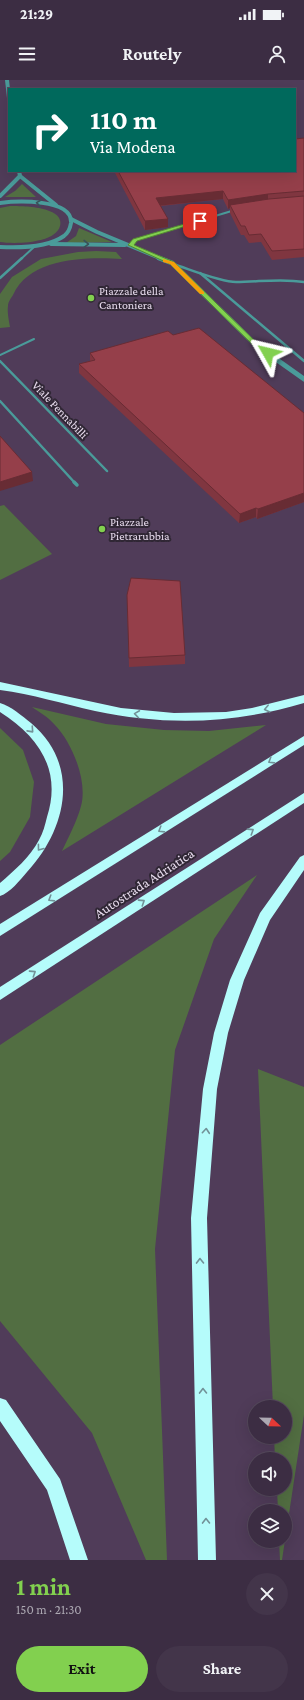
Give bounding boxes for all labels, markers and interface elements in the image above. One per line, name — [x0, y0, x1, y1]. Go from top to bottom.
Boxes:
text: 21:29 — [20, 6, 53, 22]
icon: menu — [16, 43, 38, 65]
icon: person — [266, 43, 288, 65]
text: Routely — [123, 44, 181, 64]
icon: right — [24, 104, 76, 156]
text: 110 m — [90, 104, 157, 135]
text: Via Modena — [90, 137, 176, 157]
one-way arrow — [35, 199, 42, 208]
pin — [183, 204, 217, 238]
icon: arrive — [189, 210, 211, 232]
one-way arrow — [83, 240, 89, 248]
place label: Piazzale della Cantoniera — [99, 284, 164, 312]
marker: Piazzale della Cantoniera — [86, 293, 96, 303]
position arrow — [247, 332, 289, 374]
street label: Viale Pennabilli — [29, 378, 91, 442]
place label: Piazzale Pietrarubbia — [110, 515, 170, 543]
marker: Piazzale Pietrarubbia — [97, 524, 107, 534]
one-way arrow — [263, 705, 270, 713]
one-way arrow — [134, 710, 141, 719]
one-way arrow — [26, 725, 34, 733]
one-way arrow — [268, 756, 275, 764]
one-way arrow — [158, 825, 165, 833]
one-way arrow — [247, 829, 254, 836]
one-way arrow — [37, 843, 44, 850]
street label: Autostrada Adriatica — [91, 845, 197, 921]
one-way arrow — [48, 894, 55, 901]
one-way arrow — [138, 899, 145, 907]
one-way arrow — [29, 970, 36, 978]
one-way arrow — [201, 1128, 210, 1134]
one-way arrow — [195, 1258, 204, 1264]
one-way arrow — [199, 1388, 207, 1394]
north arrow — [248, 1400, 292, 1444]
map controls — [248, 1400, 292, 1548]
button: sound — [248, 1452, 292, 1496]
button: layers — [248, 1504, 292, 1548]
one-way arrow — [202, 1518, 210, 1524]
text: 1 min — [16, 1573, 71, 1600]
button: close — [246, 1573, 288, 1615]
text: 150 m · 21:30 — [16, 1602, 82, 1617]
button: Exit — [16, 1646, 148, 1692]
button: Share — [156, 1646, 288, 1692]

